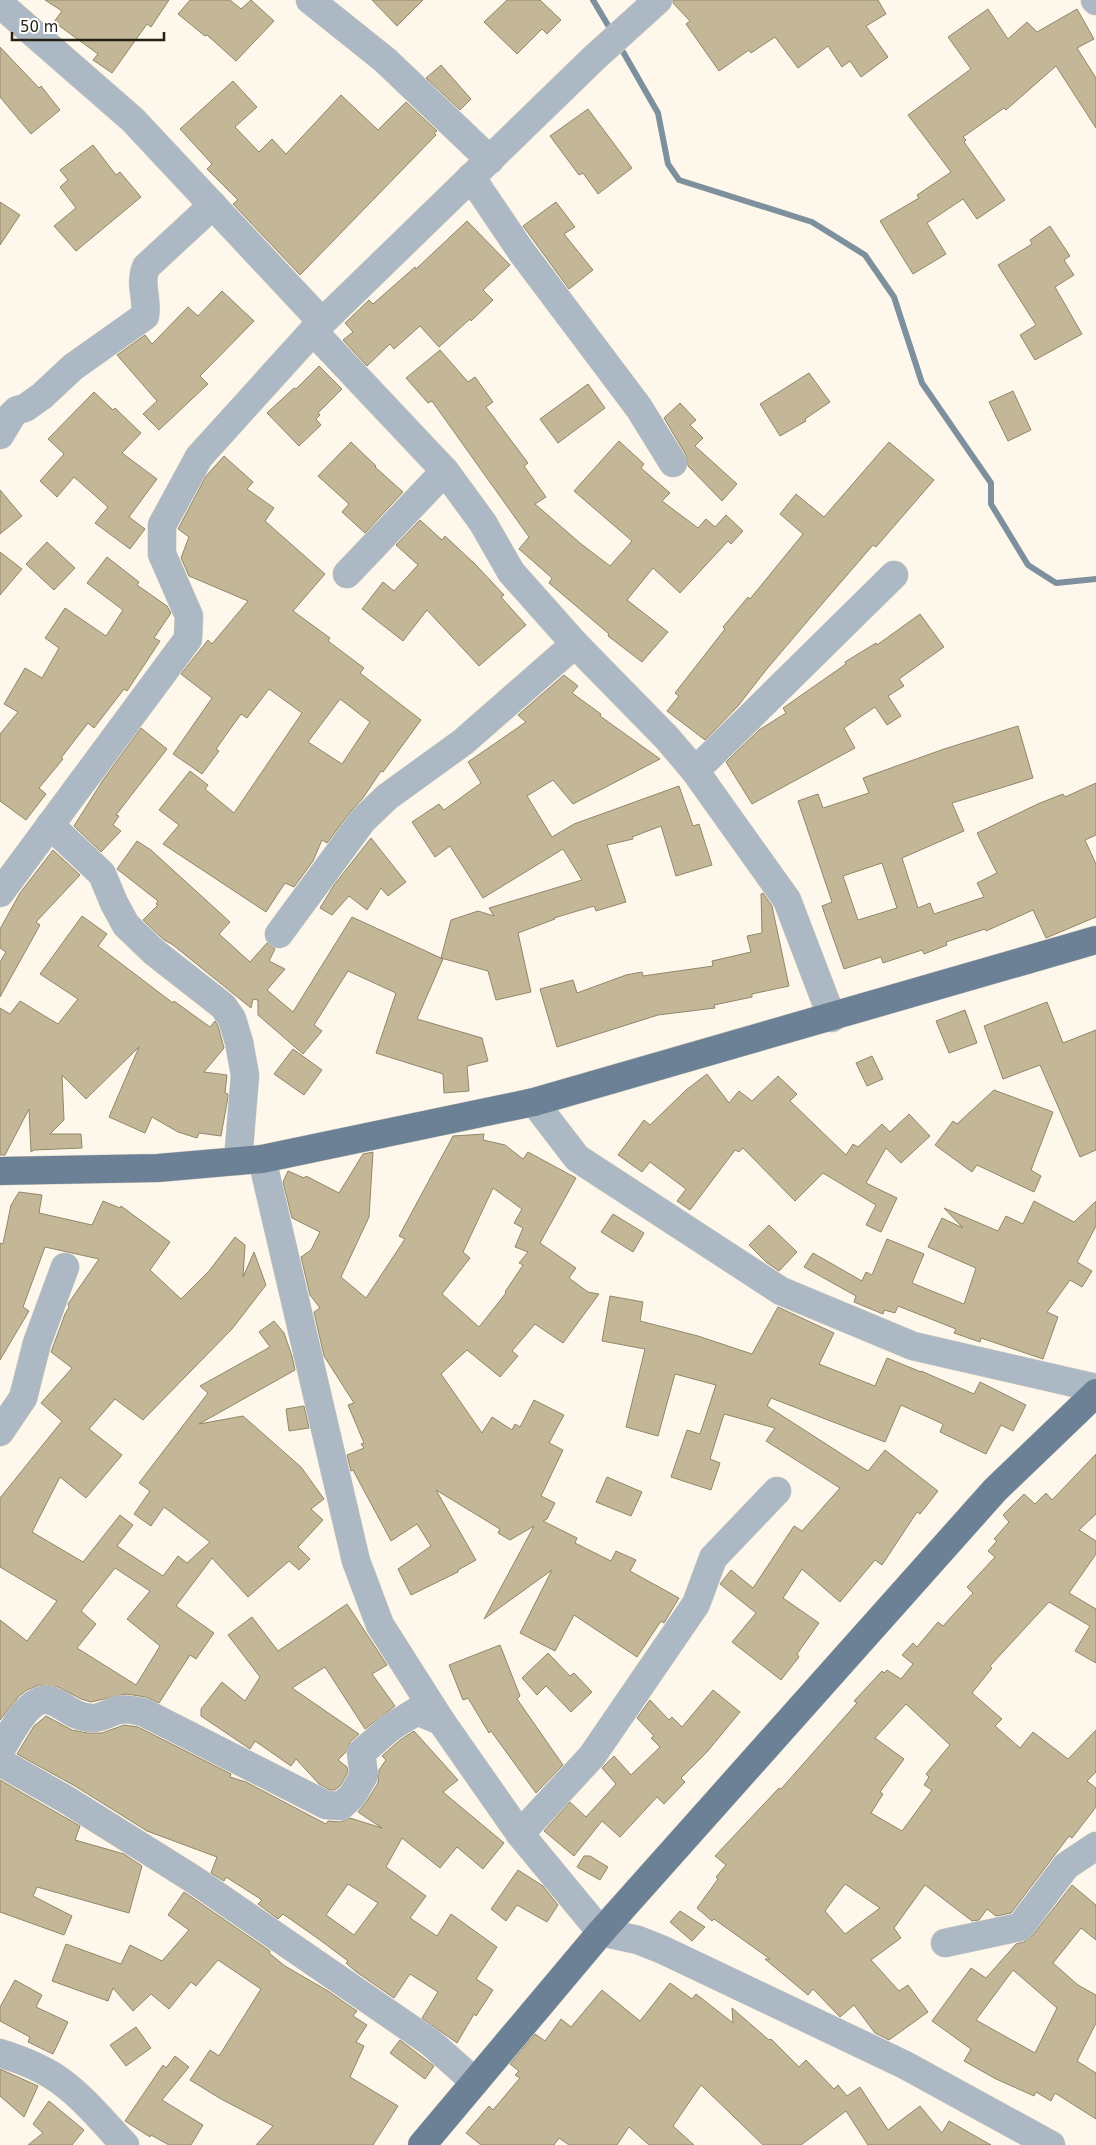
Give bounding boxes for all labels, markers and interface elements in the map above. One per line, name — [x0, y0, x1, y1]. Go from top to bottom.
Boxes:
scale bar — [12, 10, 165, 42]
text: 50 m — [20, 18, 58, 36]

